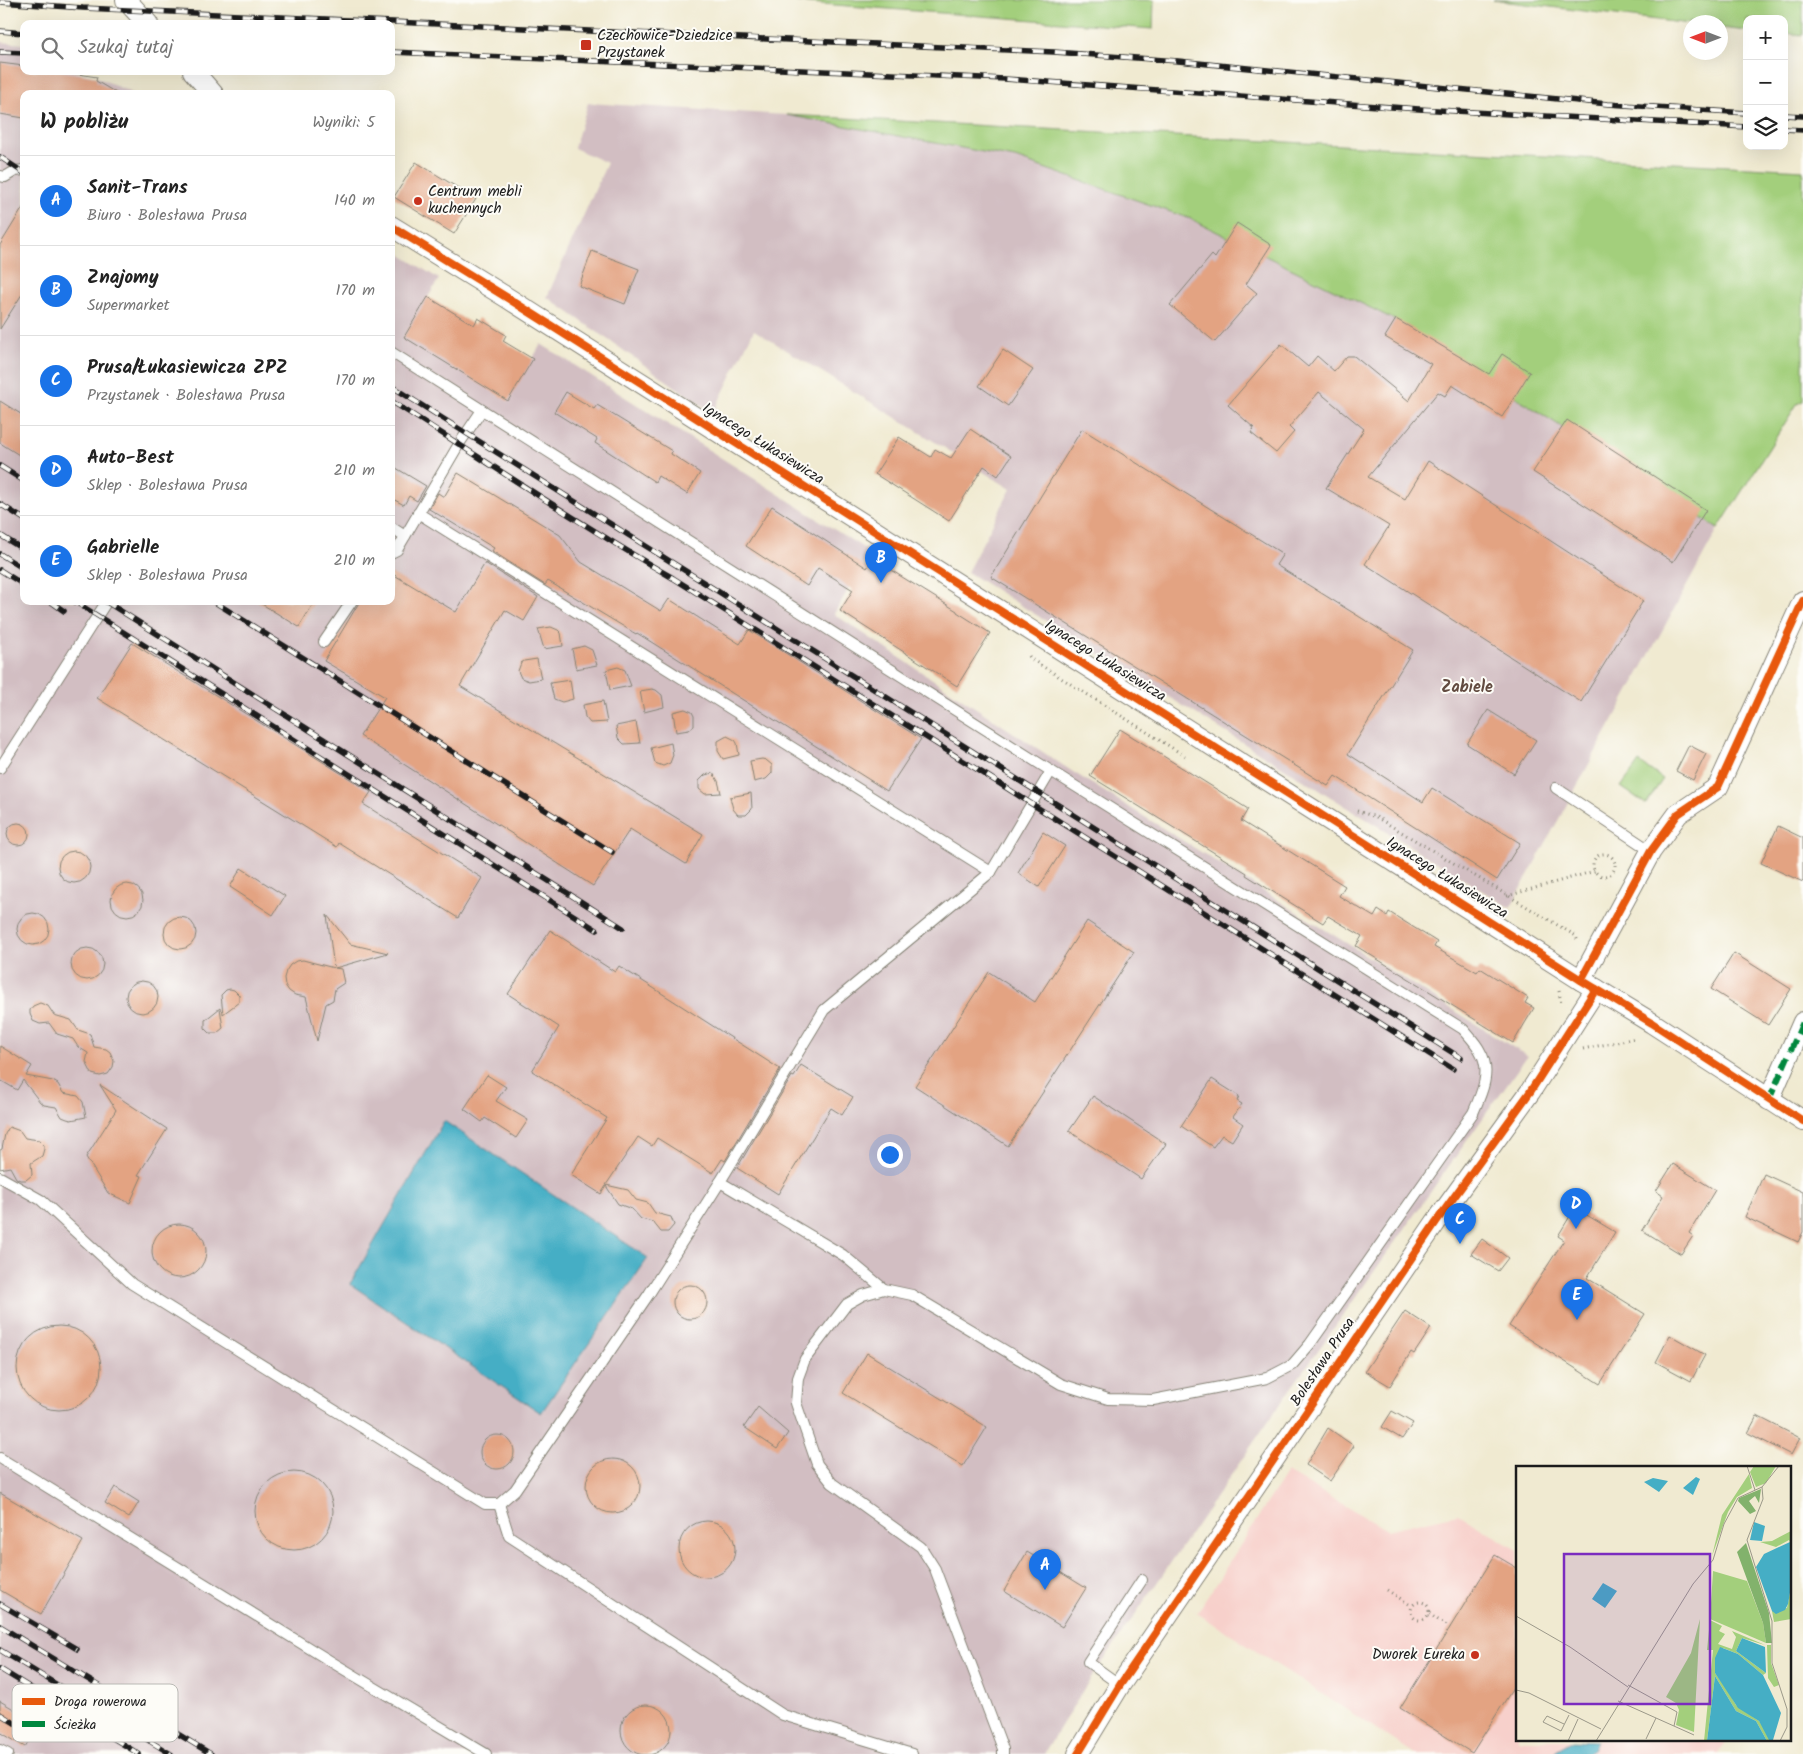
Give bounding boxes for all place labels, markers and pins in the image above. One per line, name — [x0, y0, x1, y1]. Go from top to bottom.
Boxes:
place label: Czechowice-Dziedzice Przystanek — [597, 24, 733, 65]
marker: Czechowice-Dziedzice Przystanek — [579, 38, 593, 52]
place label: Centrum mebli kuchennych — [428, 180, 523, 221]
marker: Centrum mebli kuchennych — [412, 195, 424, 207]
pin: B — [865, 542, 897, 583]
pin: D — [1560, 1188, 1592, 1229]
pin: C — [1444, 1203, 1476, 1244]
pin: E — [1561, 1279, 1593, 1320]
pin: A — [1029, 1549, 1061, 1590]
place label: Dworek Eureka — [1372, 1643, 1465, 1667]
marker: Dworek Eureka — [1469, 1649, 1481, 1661]

